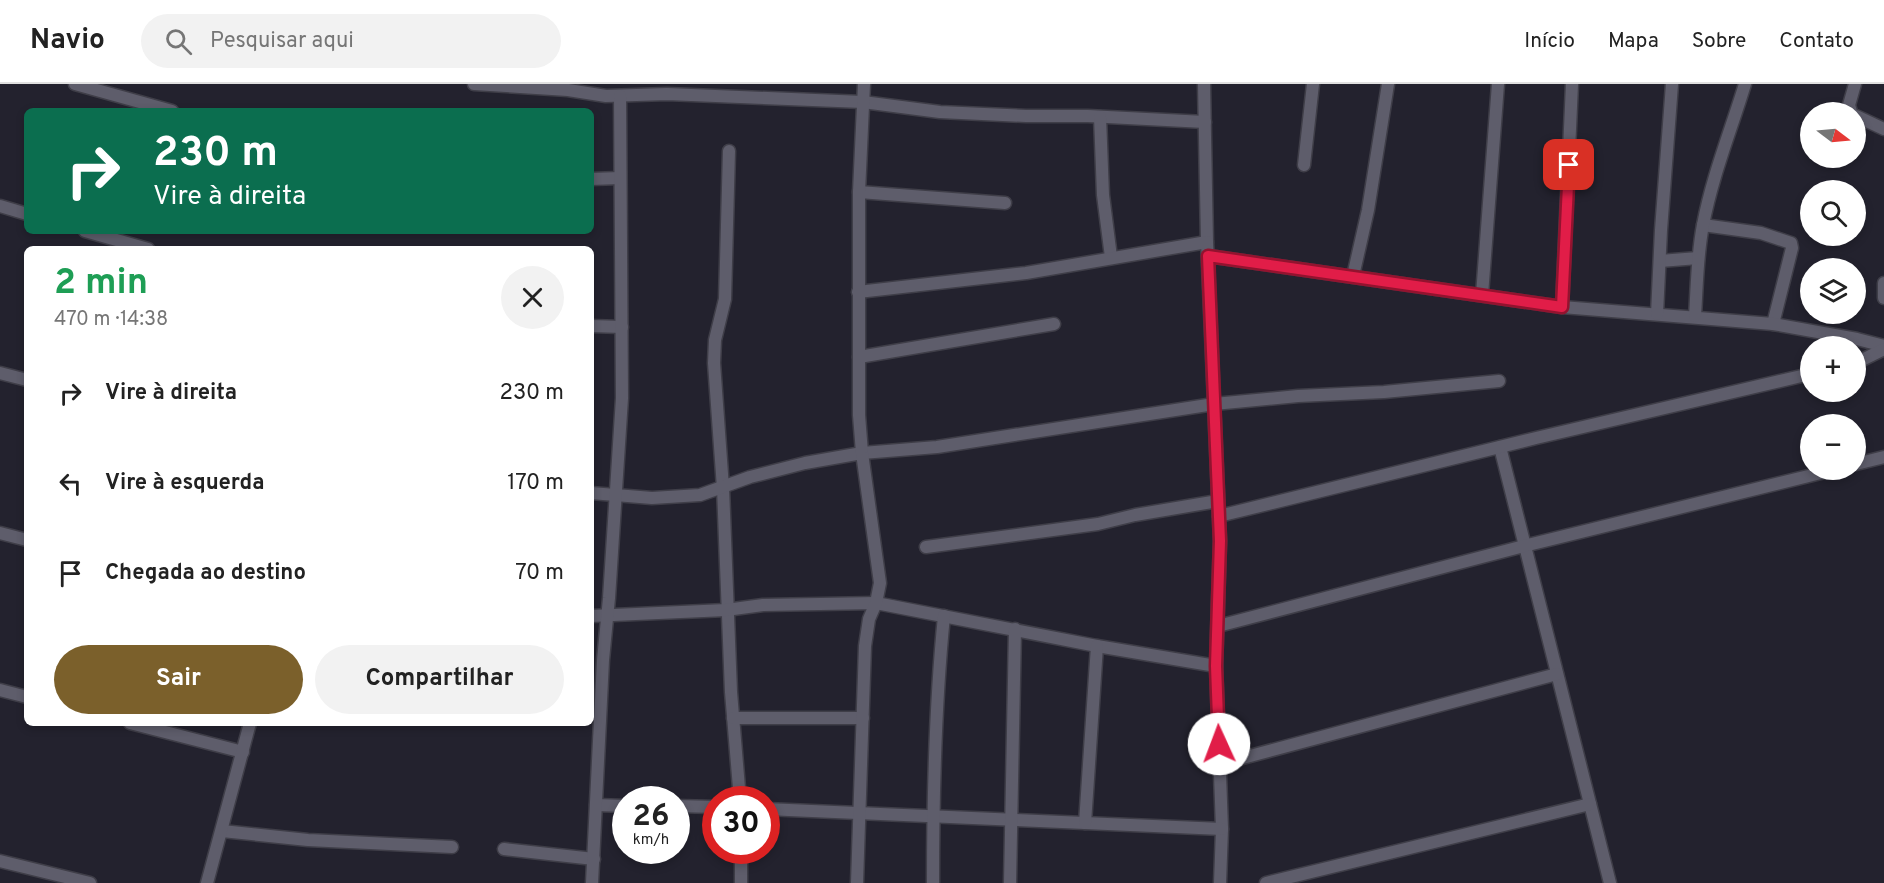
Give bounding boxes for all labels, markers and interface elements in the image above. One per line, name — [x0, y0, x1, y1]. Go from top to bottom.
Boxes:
search box — [141, 14, 561, 68]
text: Navio — [30, 23, 105, 59]
icon: search — [162, 25, 195, 58]
text: Pesquisar aqui — [210, 28, 354, 55]
text: Início — [1524, 28, 1575, 55]
text: Mapa — [1608, 28, 1659, 55]
text: Sobre — [1692, 28, 1746, 55]
text: Contato — [1779, 28, 1854, 55]
north arrow — [1800, 102, 1866, 168]
map controls — [1800, 102, 1866, 480]
text: 230 m — [153, 128, 278, 181]
icon: right — [54, 132, 132, 210]
pin — [1543, 139, 1594, 190]
icon: arrive — [1552, 148, 1585, 181]
text: Vire à direita — [153, 180, 306, 214]
button: search — [1800, 180, 1866, 246]
button: layers — [1800, 258, 1866, 324]
text: 2 min — [54, 261, 148, 307]
button: close — [501, 266, 564, 329]
text: 470 m · 14:38 — [54, 307, 168, 333]
button: + — [1800, 336, 1866, 402]
icon: right — [54, 377, 87, 410]
text: Vire à direita — [105, 380, 237, 407]
text: 230 m — [500, 380, 564, 407]
button: − — [1800, 414, 1866, 480]
icon: left — [54, 467, 87, 500]
text: Vire à esquerda — [105, 470, 264, 497]
text: 170 m — [507, 470, 564, 497]
icon: arrive — [54, 557, 87, 590]
text: Chegada ao destino — [105, 560, 306, 587]
text: 70 m — [515, 560, 564, 587]
button: Sair — [54, 645, 303, 714]
button: Compartilhar — [315, 645, 564, 714]
position arrow — [1187, 712, 1251, 776]
speed limit sign: 30 — [702, 786, 780, 864]
text: 26 — [633, 799, 669, 836]
text: km/h — [633, 831, 669, 850]

